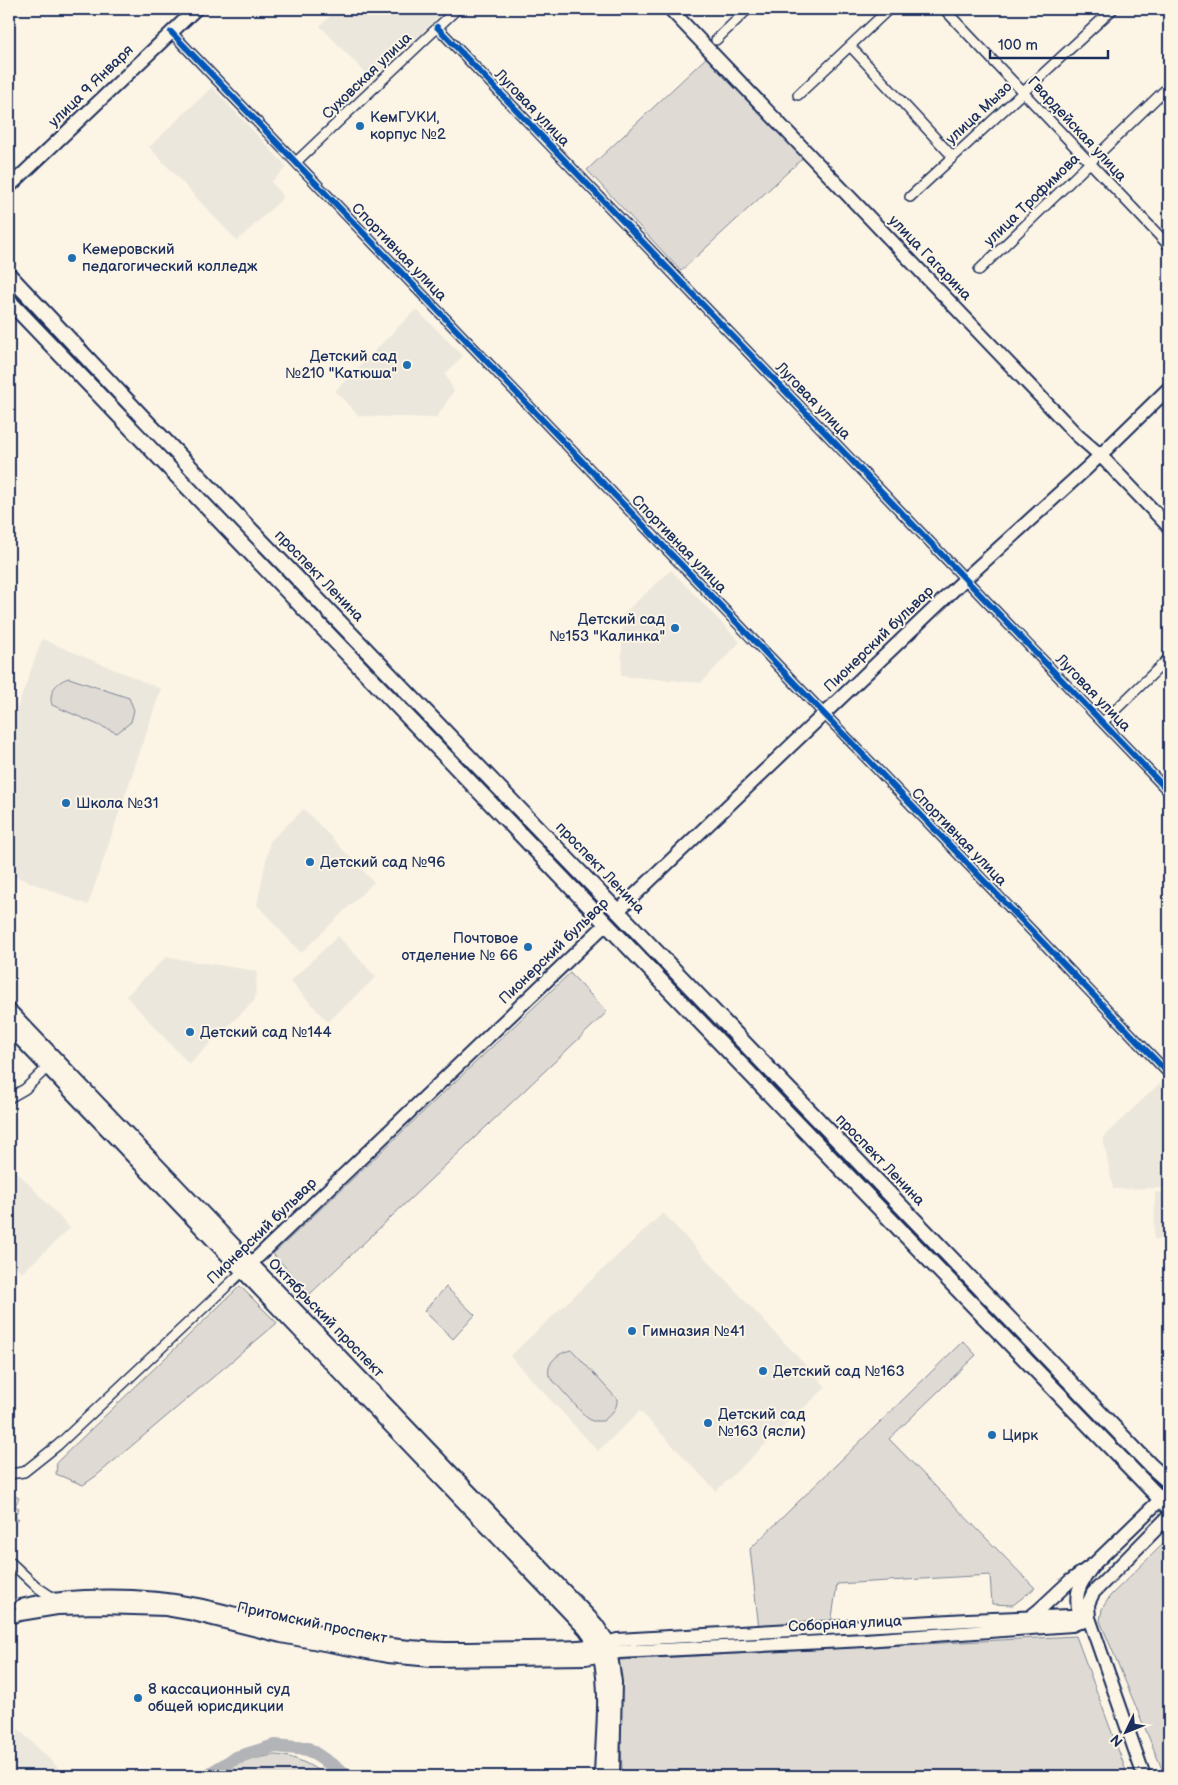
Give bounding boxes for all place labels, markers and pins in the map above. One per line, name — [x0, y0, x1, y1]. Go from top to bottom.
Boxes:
place label: КемГУКИ, корпус №2 — [370, 108, 446, 144]
marker: КемГУКИ, корпус №2 — [354, 120, 366, 132]
place label: Кемеровский педагогический колледж — [82, 240, 258, 276]
marker: Кемеровский педагогический колледж — [66, 252, 78, 264]
place label: Детский сад №210 "Катюша" — [285, 347, 397, 383]
marker: Детский сад №210 "Катюша" — [401, 359, 413, 371]
place label: Детский сад №153 "Калинка" — [550, 610, 665, 646]
marker: Детский сад №153 "Калинка" — [669, 622, 681, 634]
place label: Школа №31 — [76, 794, 158, 813]
marker: Школа №31 — [60, 797, 72, 809]
place label: Детский сад №96 — [320, 853, 445, 872]
marker: Детский сад №96 — [304, 856, 316, 868]
place label: Почтовое отделение № 66 — [401, 929, 518, 965]
marker: Почтовое отделение № 66 — [522, 941, 534, 953]
place label: Детский сад №144 — [200, 1023, 332, 1042]
marker: Детский сад №144 — [184, 1026, 196, 1038]
place label: Гимназия №41 — [642, 1322, 745, 1341]
marker: Гимназия №41 — [626, 1325, 638, 1337]
place label: Детский сад №163 — [773, 1362, 905, 1381]
marker: Детский сад №163 — [757, 1365, 769, 1377]
place label: Детский сад №163 (ясли) — [718, 1405, 806, 1441]
marker: Детский сад №163 (ясли) — [702, 1417, 714, 1429]
place label: Цирк — [1002, 1426, 1038, 1445]
marker: Цирк — [986, 1429, 998, 1441]
place label: 8 кассационный суд общей юрисдикции — [148, 1680, 290, 1716]
marker: 8 кассационный суд общей юрисдикции — [132, 1692, 144, 1704]

